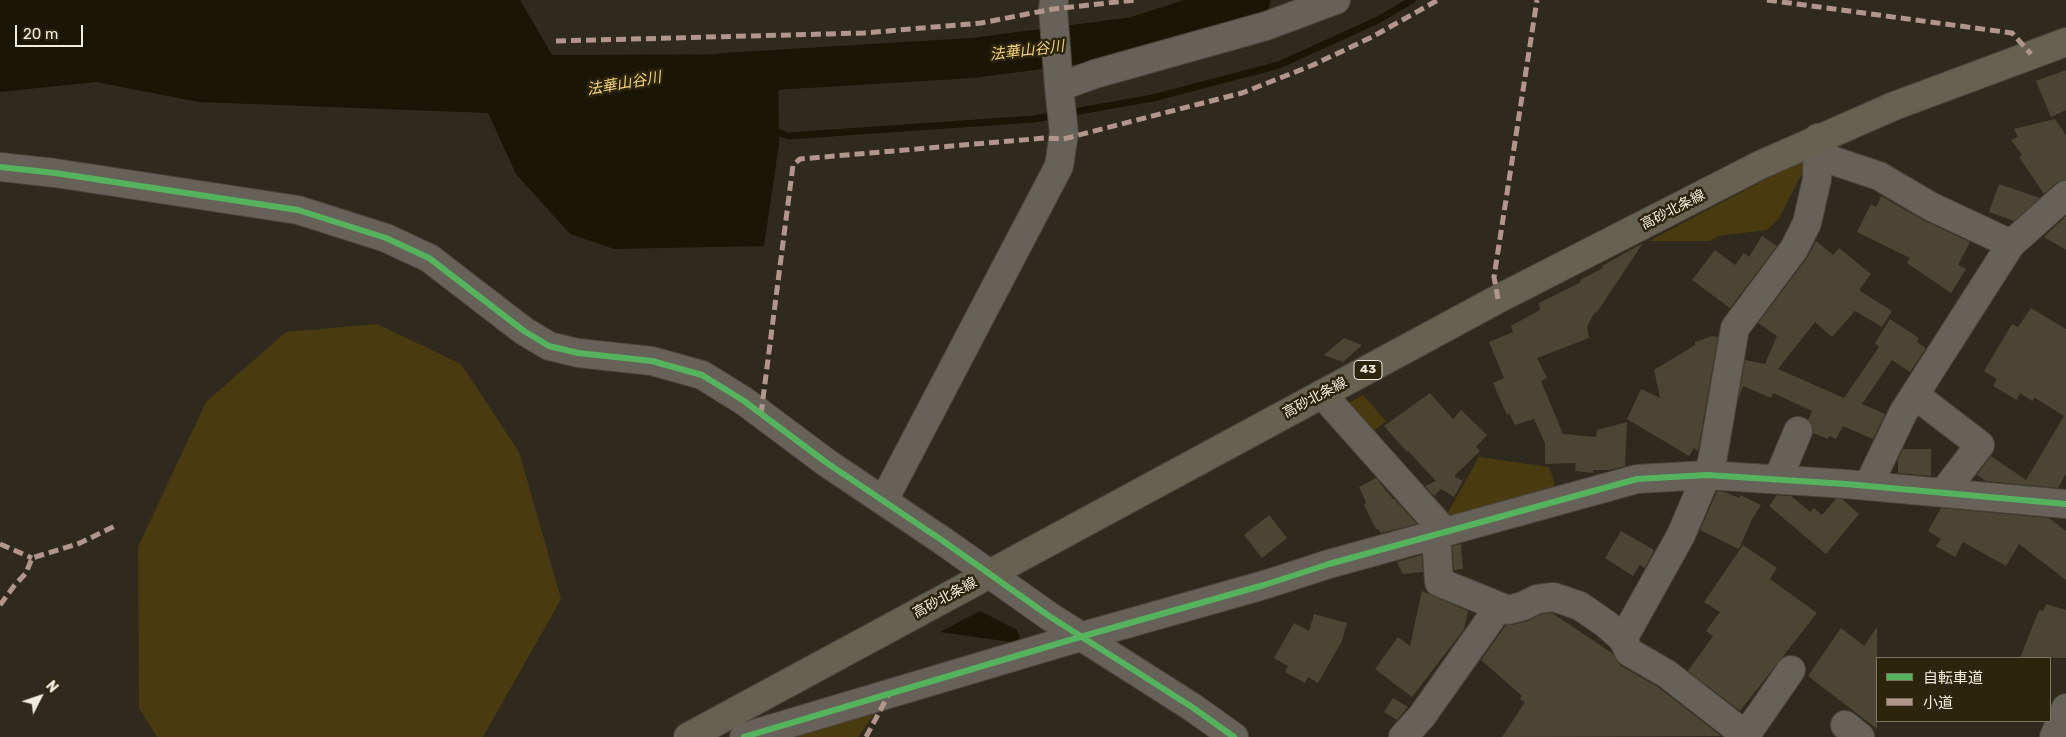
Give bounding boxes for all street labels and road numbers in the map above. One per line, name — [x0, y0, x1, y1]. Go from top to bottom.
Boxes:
street label: 高砂北条線 — [1638, 187, 1708, 233]
road number: 43 — [1354, 360, 1382, 380]
street label: 高砂北条線 — [1280, 374, 1350, 422]
street label: 高砂北条線 — [910, 574, 980, 622]

